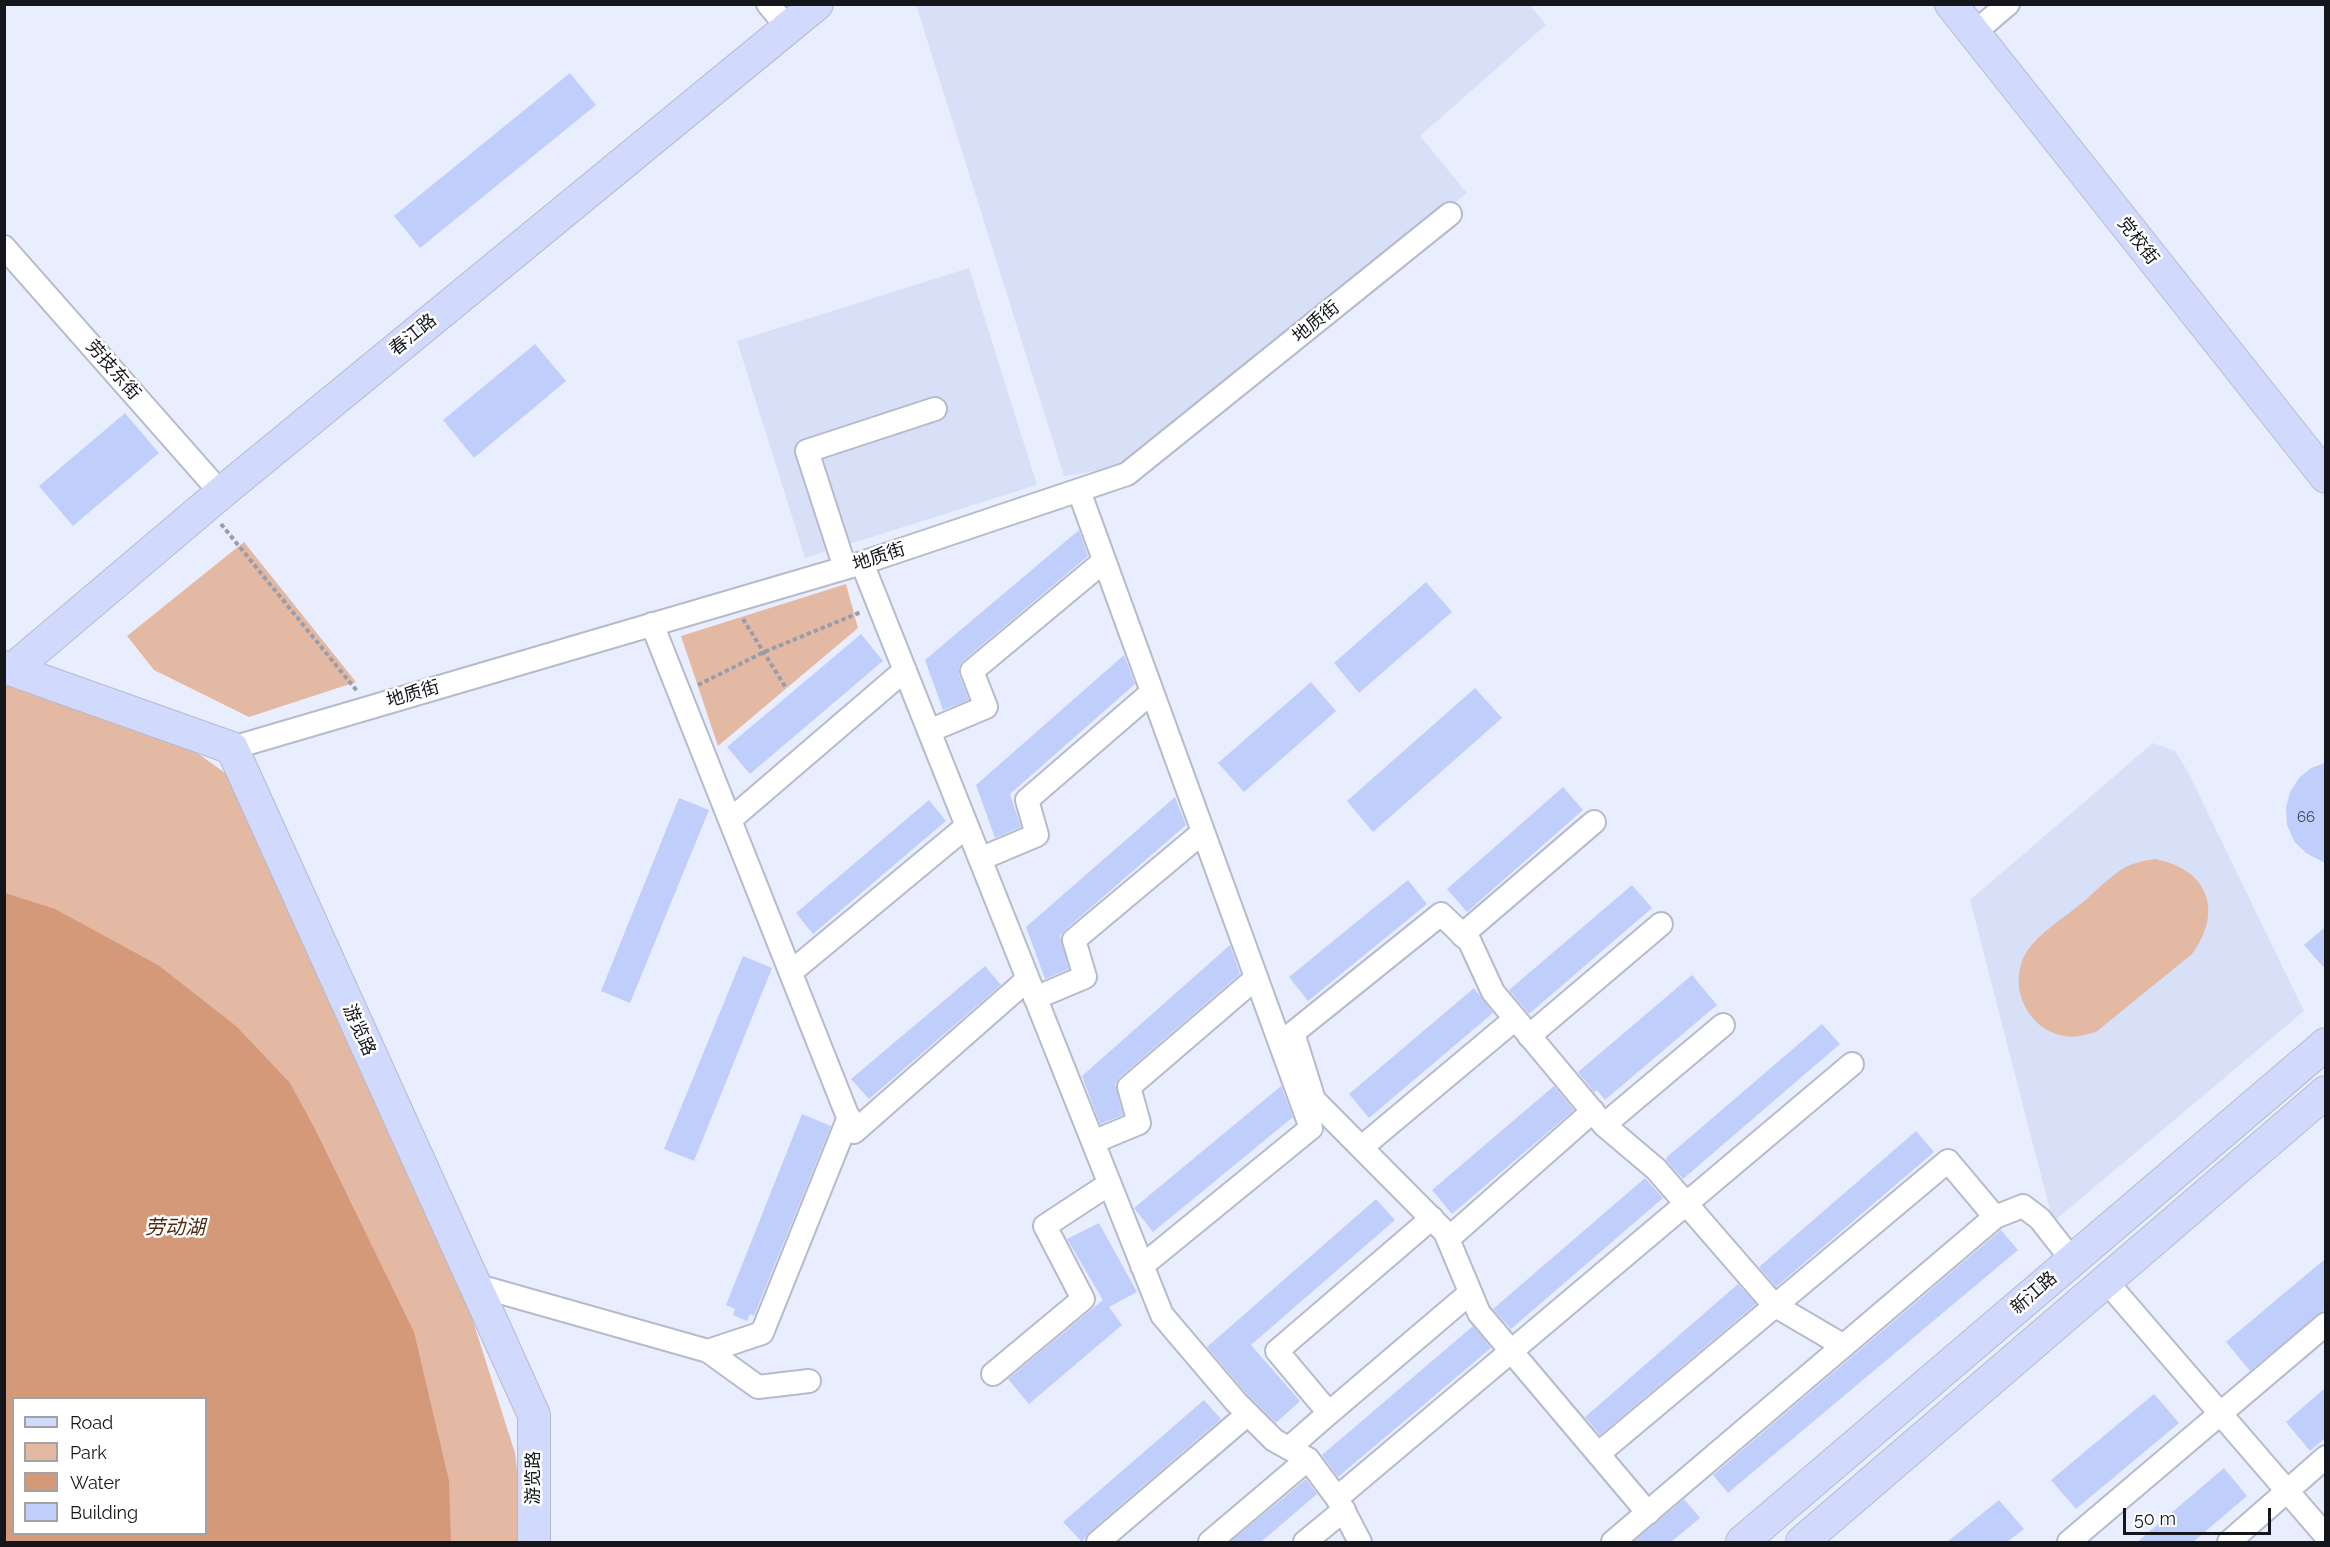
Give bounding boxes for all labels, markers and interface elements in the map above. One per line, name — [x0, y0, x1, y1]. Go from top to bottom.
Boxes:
street label: 党校街 — [2113, 213, 2163, 269]
street label: 地质街 — [1288, 297, 1344, 347]
street label: 春江路 — [385, 310, 441, 360]
street label: 劳技东街 — [81, 336, 145, 404]
street label: 地质街 — [850, 538, 908, 576]
street label: 地质街 — [384, 676, 442, 712]
house number: 66 — [2297, 808, 2315, 826]
street label: 游览路 — [338, 1001, 380, 1059]
water label: 劳动湖 — [145, 1216, 205, 1240]
street label: 新江路 — [2007, 1267, 2061, 1319]
legend — [12, 1397, 207, 1535]
text: Road — [70, 1412, 113, 1433]
text: Park — [70, 1442, 107, 1463]
street label: 游览路 — [523, 1451, 545, 1505]
text: Water — [70, 1472, 120, 1493]
scale bar — [2126, 1496, 2274, 1534]
text: Building — [70, 1502, 138, 1523]
text: 50 m — [2134, 1508, 2176, 1529]

